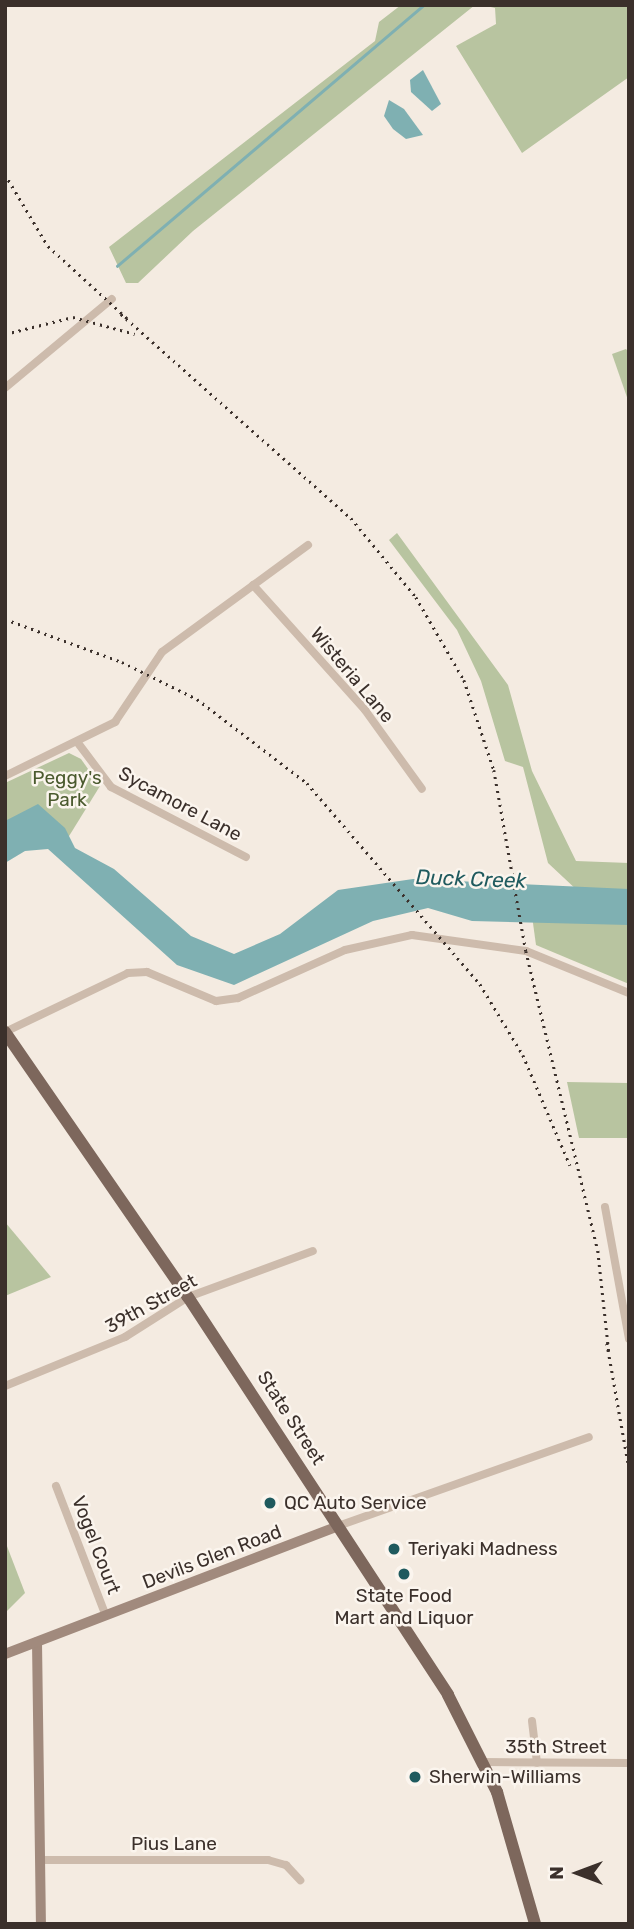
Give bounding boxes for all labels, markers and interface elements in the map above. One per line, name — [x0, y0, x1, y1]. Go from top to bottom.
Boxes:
street label: Wisteria Lane — [305, 623, 399, 727]
street label: Sycamore Lane — [114, 762, 246, 846]
park label: Peggy's Park — [32, 767, 102, 811]
water label: Duck Creek — [415, 864, 527, 894]
street label: 39th Street — [101, 1269, 201, 1339]
street label: State Street — [252, 1367, 330, 1469]
place label: QC Auto Service — [284, 1492, 427, 1514]
street label: Vogel Court — [67, 1493, 125, 1597]
marker: QC Auto Service — [262, 1495, 278, 1511]
street label: Devils Glen Road — [139, 1520, 285, 1594]
place label: Teriyaki Madness — [408, 1538, 558, 1560]
marker: Teriyaki Madness — [386, 1541, 402, 1557]
marker: State Food Mart and Liquor — [396, 1566, 412, 1582]
place label: State Food Mart and Liquor — [334, 1585, 474, 1629]
street label: 35th Street — [505, 1736, 607, 1758]
place label: Sherwin-Williams — [429, 1766, 581, 1788]
marker: Sherwin-Williams — [407, 1769, 423, 1785]
street label: Pius Lane — [131, 1833, 217, 1855]
north arrow — [543, 1838, 613, 1908]
text: N — [545, 1866, 568, 1880]

